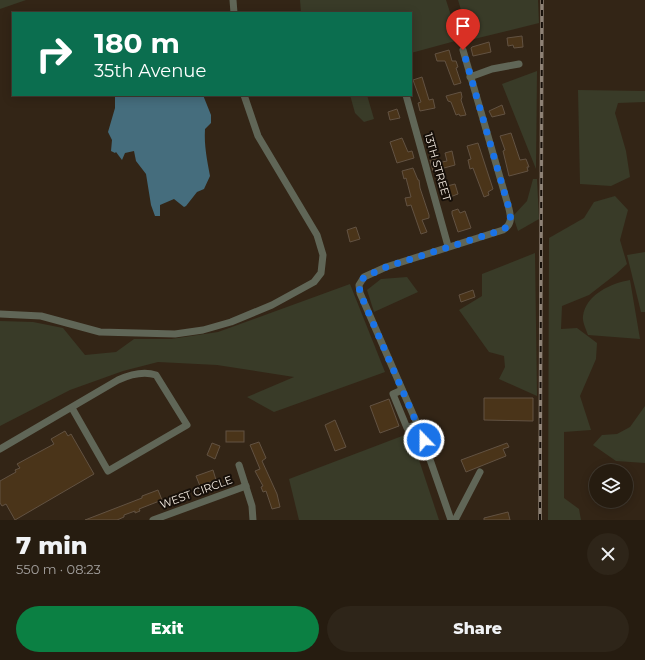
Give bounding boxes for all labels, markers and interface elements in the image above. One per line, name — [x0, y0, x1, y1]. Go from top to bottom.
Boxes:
pin — [446, 9, 480, 50]
icon: arrive — [452, 15, 474, 37]
text: 180 m — [94, 26, 180, 60]
icon: right — [28, 28, 80, 80]
text: 35th Avenue — [94, 60, 206, 82]
street label: 13TH STREET — [422, 131, 455, 203]
position arrow — [403, 419, 445, 461]
map controls — [589, 464, 633, 508]
button: layers — [589, 464, 633, 508]
street label: WEST CIRCLE — [158, 472, 234, 512]
text: 7 min — [16, 531, 87, 560]
button: close — [587, 533, 629, 575]
text: 550 m · 08:23 — [16, 561, 101, 577]
button: Exit — [16, 606, 319, 652]
button: Share — [327, 606, 629, 652]

